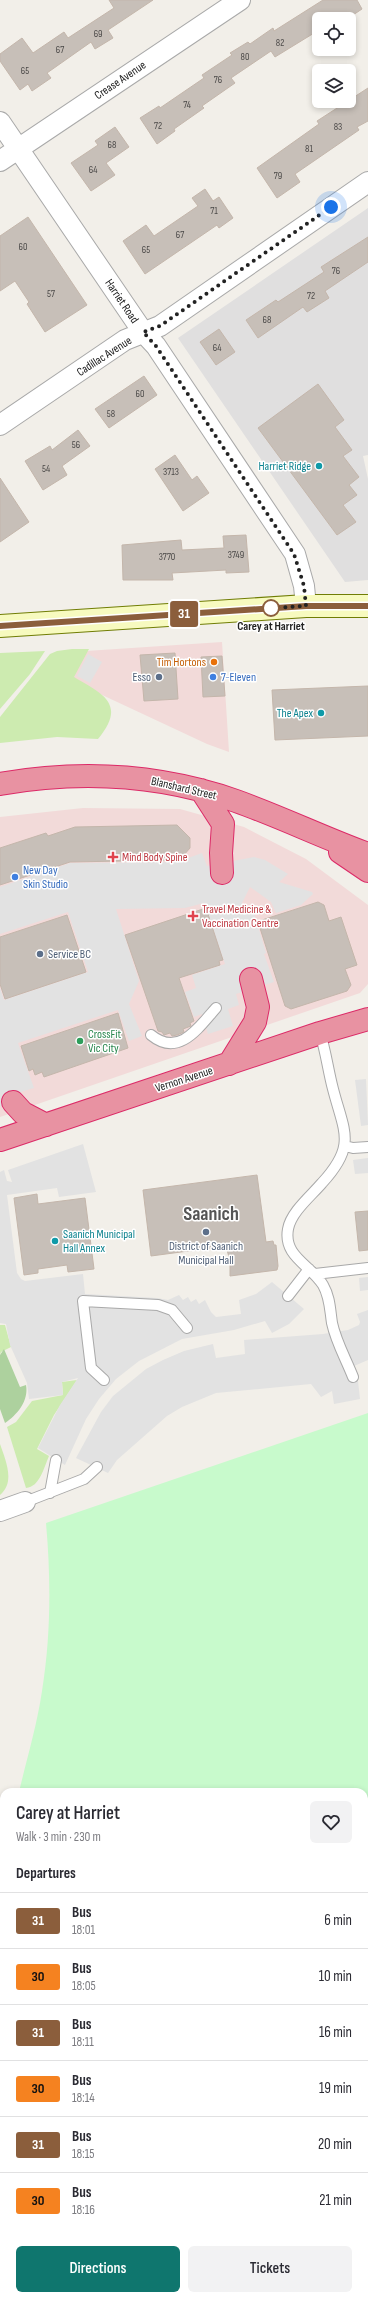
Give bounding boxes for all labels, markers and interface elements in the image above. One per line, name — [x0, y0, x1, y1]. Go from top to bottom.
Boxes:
map controls — [312, 12, 356, 108]
button: locate — [312, 12, 356, 56]
house number: 69 — [94, 28, 102, 40]
house number: 82 — [276, 37, 284, 49]
house number: 67 — [56, 44, 64, 56]
house number: 80 — [241, 51, 249, 63]
street label: Crease Avenue — [92, 58, 149, 103]
button: layers — [312, 64, 356, 108]
house number: 65 — [21, 65, 29, 77]
house number: 76 — [214, 74, 222, 86]
house number: 74 — [183, 99, 191, 111]
house number: 72 — [154, 120, 162, 132]
house number: 83 — [334, 121, 342, 133]
house number: 68 — [108, 139, 116, 151]
house number: 81 — [305, 143, 313, 155]
house number: 64 — [89, 164, 97, 176]
house number: 79 — [274, 170, 282, 182]
your location — [321, 197, 341, 217]
house number: 71 — [210, 205, 218, 217]
house number: 67 — [176, 229, 184, 241]
house number: 60 — [19, 241, 27, 253]
house number: 65 — [142, 244, 150, 256]
house number: 76 — [332, 265, 340, 277]
street label: Harriet Road — [101, 276, 142, 326]
house number: 57 — [47, 288, 55, 300]
house number: 72 — [307, 290, 315, 302]
house number: 68 — [263, 314, 271, 326]
street label: Cadillac Avenue — [74, 333, 135, 380]
house number: 64 — [213, 342, 221, 354]
house number: 60 — [136, 388, 144, 400]
house number: 58 — [107, 408, 115, 420]
house number: 56 — [72, 439, 80, 451]
place label: Harriet Ridge — [258, 459, 311, 474]
marker: Harriet Ridge — [314, 461, 324, 471]
house number: 54 — [42, 463, 50, 475]
house number: 3713 — [163, 466, 179, 478]
house number: 3749 — [228, 549, 244, 561]
house number: 3770 — [159, 551, 175, 563]
marker: Carey at Harriet — [262, 599, 280, 617]
line badge: 31 — [166, 601, 202, 627]
text: 31 — [178, 605, 190, 622]
place label: Carey at Harriet — [237, 619, 305, 634]
place label: Tim Hortons — [157, 655, 206, 670]
marker: Tim Hortons — [209, 657, 219, 667]
place label: Esso — [133, 670, 151, 685]
place label: 7-Eleven — [221, 670, 256, 685]
marker: Esso — [154, 672, 164, 682]
marker: 7-Eleven — [208, 672, 218, 682]
place label: The Apex — [277, 706, 313, 721]
marker: The Apex — [316, 708, 326, 718]
street label: Blanshard Street — [150, 774, 218, 803]
place label: Mind Body Spine — [122, 850, 188, 865]
marker: Mind Body Spine — [107, 851, 119, 863]
place label: New Day Skin Studio — [23, 863, 68, 892]
marker: New Day Skin Studio — [10, 872, 20, 882]
place label: Travel Medicine & Vaccination Centre — [202, 902, 279, 931]
marker: Travel Medicine & Vaccination Centre — [187, 910, 199, 922]
place label: Service BC — [48, 947, 91, 962]
marker: Service BC — [35, 949, 45, 959]
place label: CrossFit Vic City — [88, 1027, 121, 1056]
marker: CrossFit Vic City — [75, 1036, 85, 1046]
street label: Vernon Avenue — [153, 1063, 215, 1096]
district label: Saanich — [183, 1202, 239, 1226]
place label: Saanich Municipal Hall Annex — [63, 1227, 135, 1256]
marker: District of Saanich Municipal Hall — [201, 1227, 211, 1237]
marker: Saanich Municipal Hall Annex — [50, 1236, 60, 1246]
place label: District of Saanich Municipal Hall — [169, 1239, 243, 1268]
button: heart — [310, 1801, 352, 1843]
text: Carey at Harriet — [16, 1802, 120, 1825]
text: Walk · 3 min · 230 m — [16, 1829, 101, 1845]
text: Departures — [16, 1864, 76, 1883]
text: Bus — [72, 1903, 91, 1922]
text: 6 min — [324, 1911, 352, 1930]
text: 31 — [32, 1912, 44, 1929]
text: 18:01 — [72, 1922, 95, 1938]
text: Bus — [72, 1959, 91, 1978]
text: 10 min — [319, 1967, 352, 1986]
text: 30 — [32, 1968, 44, 1985]
text: 18:05 — [72, 1978, 96, 1994]
text: Bus — [72, 2015, 91, 2034]
text: 16 min — [319, 2023, 352, 2042]
text: 31 — [32, 2024, 44, 2041]
text: 18:11 — [72, 2034, 94, 2050]
text: Bus — [72, 2071, 91, 2090]
text: 19 min — [319, 2079, 352, 2098]
text: 30 — [32, 2080, 44, 2097]
text: 18:14 — [72, 2090, 95, 2106]
text: Bus — [72, 2127, 91, 2146]
text: 20 min — [318, 2135, 352, 2154]
text: 31 — [32, 2136, 44, 2153]
text: 18:15 — [72, 2146, 94, 2162]
text: Bus — [72, 2183, 91, 2202]
text: 21 min — [319, 2191, 352, 2210]
text: 30 — [32, 2192, 44, 2209]
text: 18:16 — [72, 2202, 95, 2218]
button: Directions — [16, 2246, 180, 2292]
button: Tickets — [188, 2246, 352, 2292]

